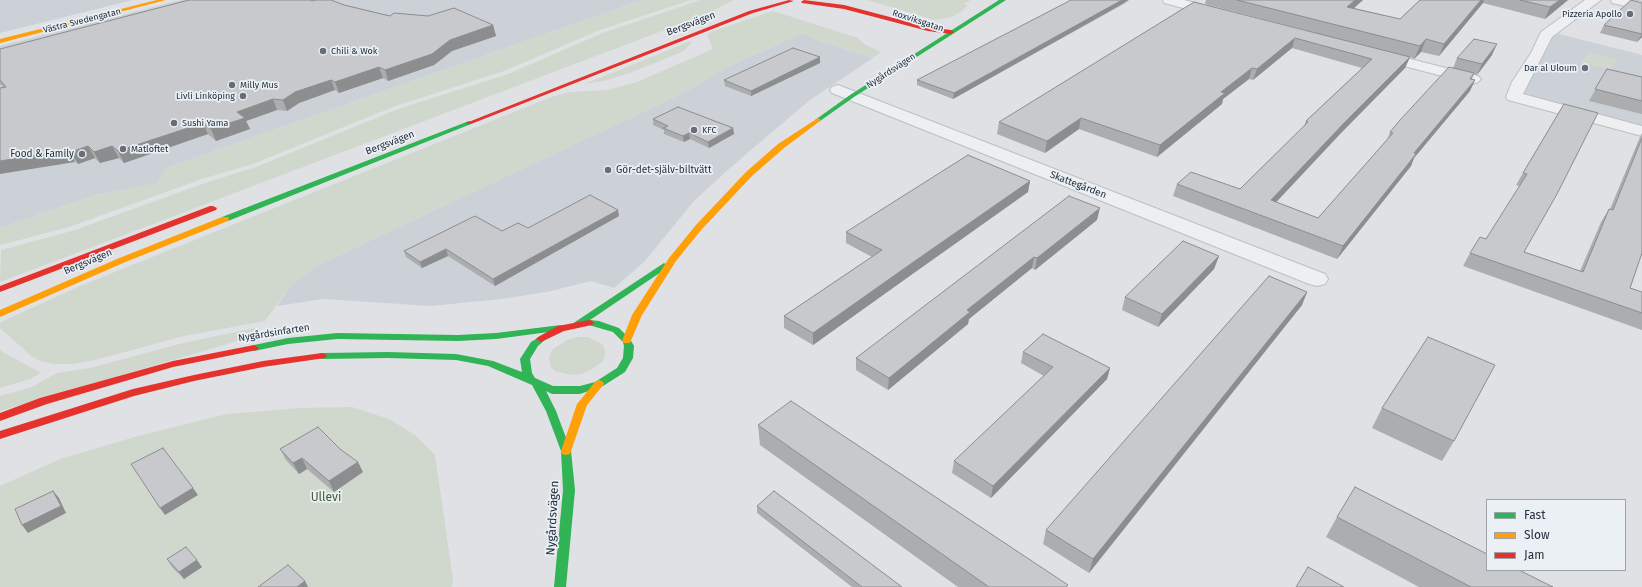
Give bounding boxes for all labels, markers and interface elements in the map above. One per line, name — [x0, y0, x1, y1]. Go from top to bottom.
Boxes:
street label: Västra Svedengatan — [42, 6, 122, 36]
street label: Roxviksgatan — [891, 8, 945, 34]
street label: Bergsvägen — [665, 9, 717, 39]
place label: Pizzeria Apollo — [1562, 9, 1622, 19]
marker: Pizzeria Apollo — [1625, 9, 1635, 19]
marker: Chili & Wok — [318, 46, 328, 56]
place label: Chili & Wok — [331, 46, 377, 56]
street label: Nygårdsvägen — [864, 51, 918, 91]
place label: Dar al Uloum — [1524, 63, 1577, 73]
marker: Dar al Uloum — [1580, 63, 1590, 73]
marker: Milly Mus — [227, 80, 237, 90]
place label: Milly Mus — [240, 80, 278, 90]
place label: Livli Linköping — [176, 91, 235, 101]
marker: Livli Linköping — [238, 91, 248, 101]
marker: Sushi Yama — [169, 118, 179, 128]
place label: Sushi Yama — [182, 118, 228, 128]
marker: KFC — [689, 125, 699, 135]
place label: KFC — [702, 125, 717, 135]
street label: Bergsvägen — [364, 128, 416, 158]
marker: Matloftet — [118, 144, 128, 154]
place label: Matloftet — [131, 144, 168, 154]
place label: Food & Family — [10, 148, 74, 160]
marker: Food & Family — [77, 149, 87, 159]
place label: Gör-det-själv-biltvätt — [616, 164, 712, 176]
marker: Gör-det-själv-biltvätt — [603, 165, 613, 175]
street label: Skattegården — [1048, 169, 1108, 201]
street label: Bergsvägen — [62, 246, 114, 278]
street label: Nygårdsinfarten — [237, 321, 311, 345]
street label: Nygårdsvägen — [544, 480, 562, 556]
park label: Ullevi — [311, 491, 341, 505]
legend — [1486, 499, 1626, 571]
text: Fast — [1524, 508, 1546, 522]
text: Slow — [1524, 528, 1550, 542]
text: Jam — [1524, 548, 1544, 562]

